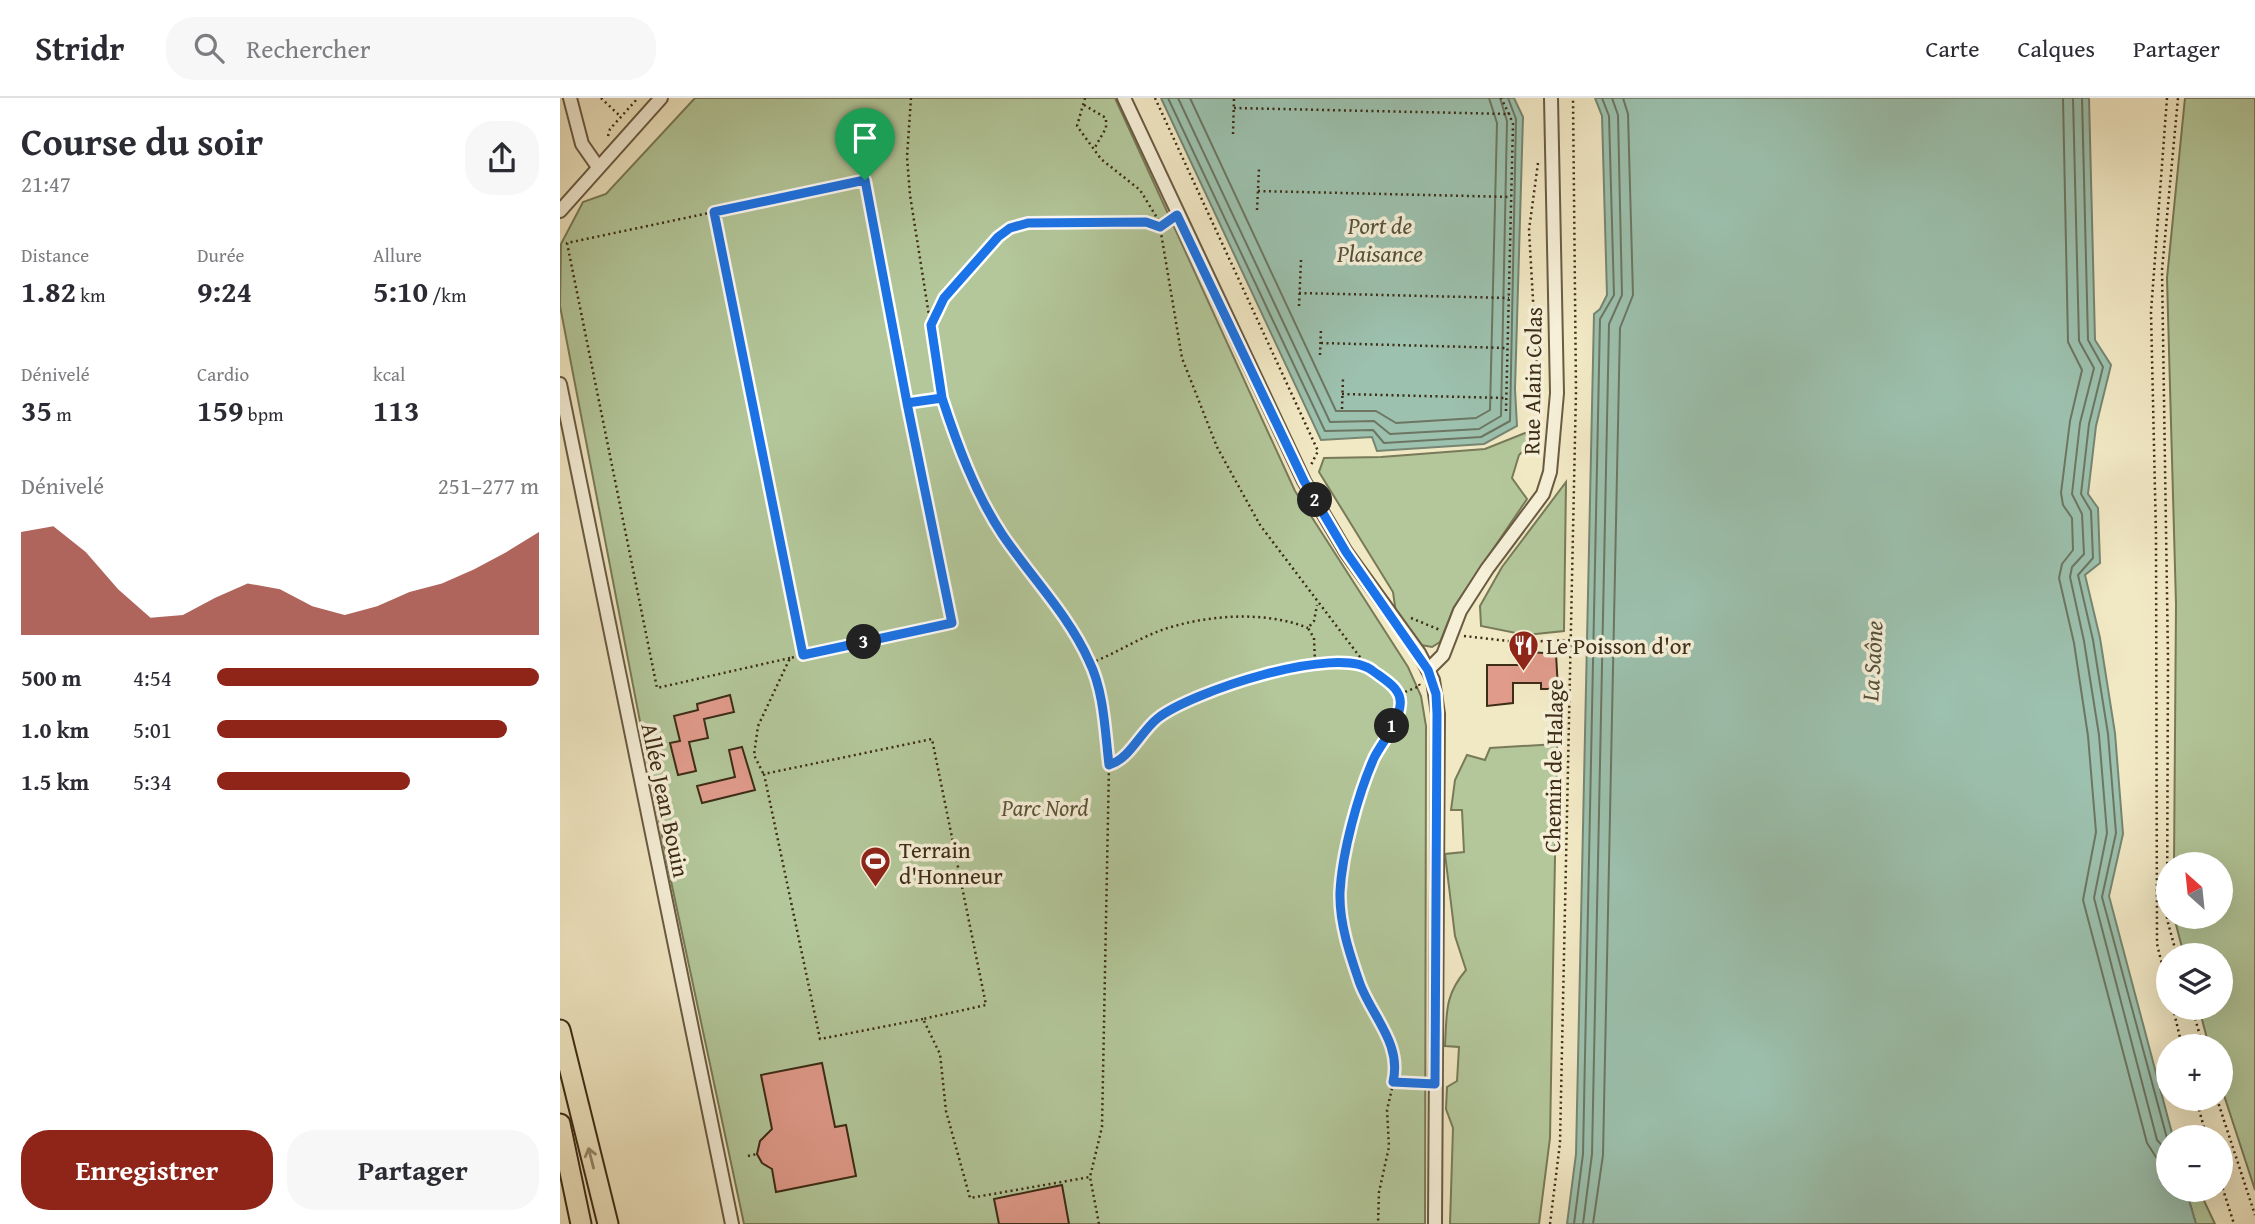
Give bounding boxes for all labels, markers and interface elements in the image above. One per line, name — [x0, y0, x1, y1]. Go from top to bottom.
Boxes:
search box — [166, 17, 656, 80]
text: Stridr — [35, 24, 124, 72]
icon: search — [190, 29, 228, 67]
text: Rechercher — [246, 29, 370, 68]
text: Carte — [1925, 31, 1979, 66]
text: Calques — [2017, 31, 2095, 66]
text: Partager — [2133, 31, 2220, 66]
pin — [835, 108, 895, 180]
text: Course du soir — [21, 113, 263, 169]
icon: arrive — [846, 119, 884, 157]
button: share — [465, 121, 539, 195]
text: 21:47 — [21, 167, 71, 200]
water label: Port de Plaisance — [1336, 208, 1423, 271]
text: Distance — [21, 241, 89, 269]
text: Durée — [197, 241, 244, 269]
text: Allure — [373, 241, 422, 269]
text: 1.82 — [21, 269, 76, 313]
text: 9:24 — [197, 269, 252, 313]
text: 5:10 — [373, 269, 428, 313]
text: km — [76, 281, 105, 309]
text: /km — [428, 281, 466, 309]
street label: Rue Alain Colas — [1514, 307, 1550, 455]
text: Dénivelé — [21, 360, 90, 388]
text: Cardio — [197, 360, 249, 388]
text: kcal — [373, 360, 405, 388]
text: 35 — [21, 388, 52, 432]
text: 159 — [197, 388, 244, 432]
text: 113 — [373, 388, 420, 432]
text: m — [52, 400, 72, 428]
text: bpm — [244, 400, 283, 428]
text: Dénivelé — [21, 469, 104, 502]
text: 251–277 m — [438, 469, 539, 502]
pin: 2 — [1298, 482, 1332, 518]
text: 2 — [1310, 485, 1319, 513]
water label: La Saône — [1852, 619, 1892, 703]
pin: 3 — [846, 624, 882, 660]
text: 3 — [859, 627, 868, 655]
restaurant icon: Le Poisson d'or — [1506, 628, 1540, 672]
place label: Le Poisson d'or — [1546, 629, 1692, 662]
text: 500 m — [21, 661, 82, 694]
text: 4:54 — [133, 661, 172, 694]
street label: Chemin de Halage — [1535, 679, 1571, 853]
pin: 1 — [1374, 708, 1410, 744]
text: 1 — [1387, 711, 1396, 739]
text: 1.0 km — [21, 713, 89, 746]
text: 5:01 — [133, 713, 172, 746]
street label: Allée Jean Bouin — [634, 720, 698, 880]
text: 1.5 km — [21, 765, 89, 798]
text: 5:34 — [133, 765, 172, 798]
park label: Parc Nord — [1001, 791, 1088, 824]
place label: Terrain d'Honneur — [899, 833, 1003, 892]
sports icon: Terrain d'Honneur — [859, 845, 893, 889]
north arrow — [2156, 852, 2233, 929]
map controls — [2156, 852, 2233, 1202]
button: layers — [2156, 943, 2233, 1020]
button: + — [2156, 1034, 2233, 1111]
button: − — [2156, 1125, 2233, 1202]
button: Enregistrer — [21, 1130, 273, 1210]
button: Partager — [287, 1130, 539, 1210]
one-way arrow — [584, 1147, 597, 1170]

